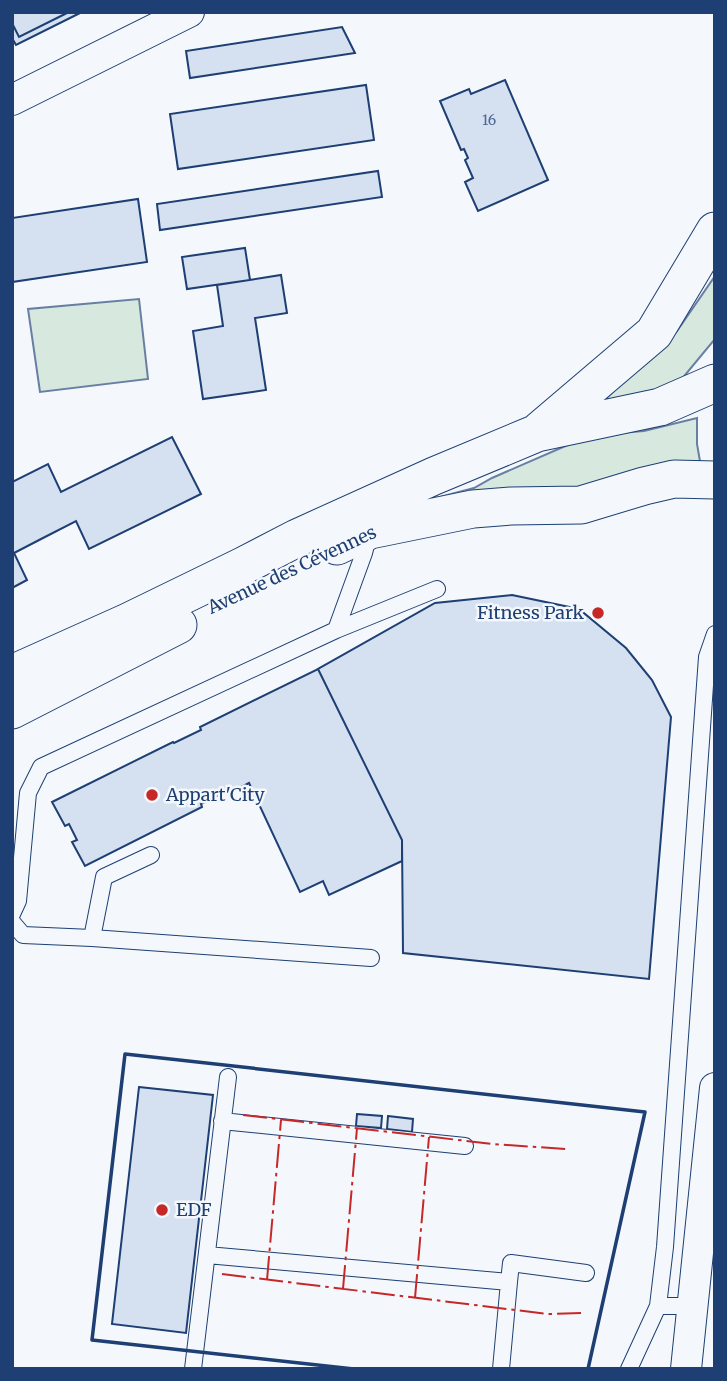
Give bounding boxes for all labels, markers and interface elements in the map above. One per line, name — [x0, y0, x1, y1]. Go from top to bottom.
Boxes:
house number: 16 — [482, 111, 496, 129]
street label: Avenue des Cévennes — [203, 520, 380, 619]
place label: Fitness Park — [477, 601, 585, 624]
marker: Fitness Park — [590, 605, 606, 621]
place label: Appart'City — [165, 783, 265, 806]
marker: Appart'City — [144, 787, 160, 803]
place label: EDF — [176, 1198, 212, 1221]
marker: EDF — [154, 1202, 170, 1218]

